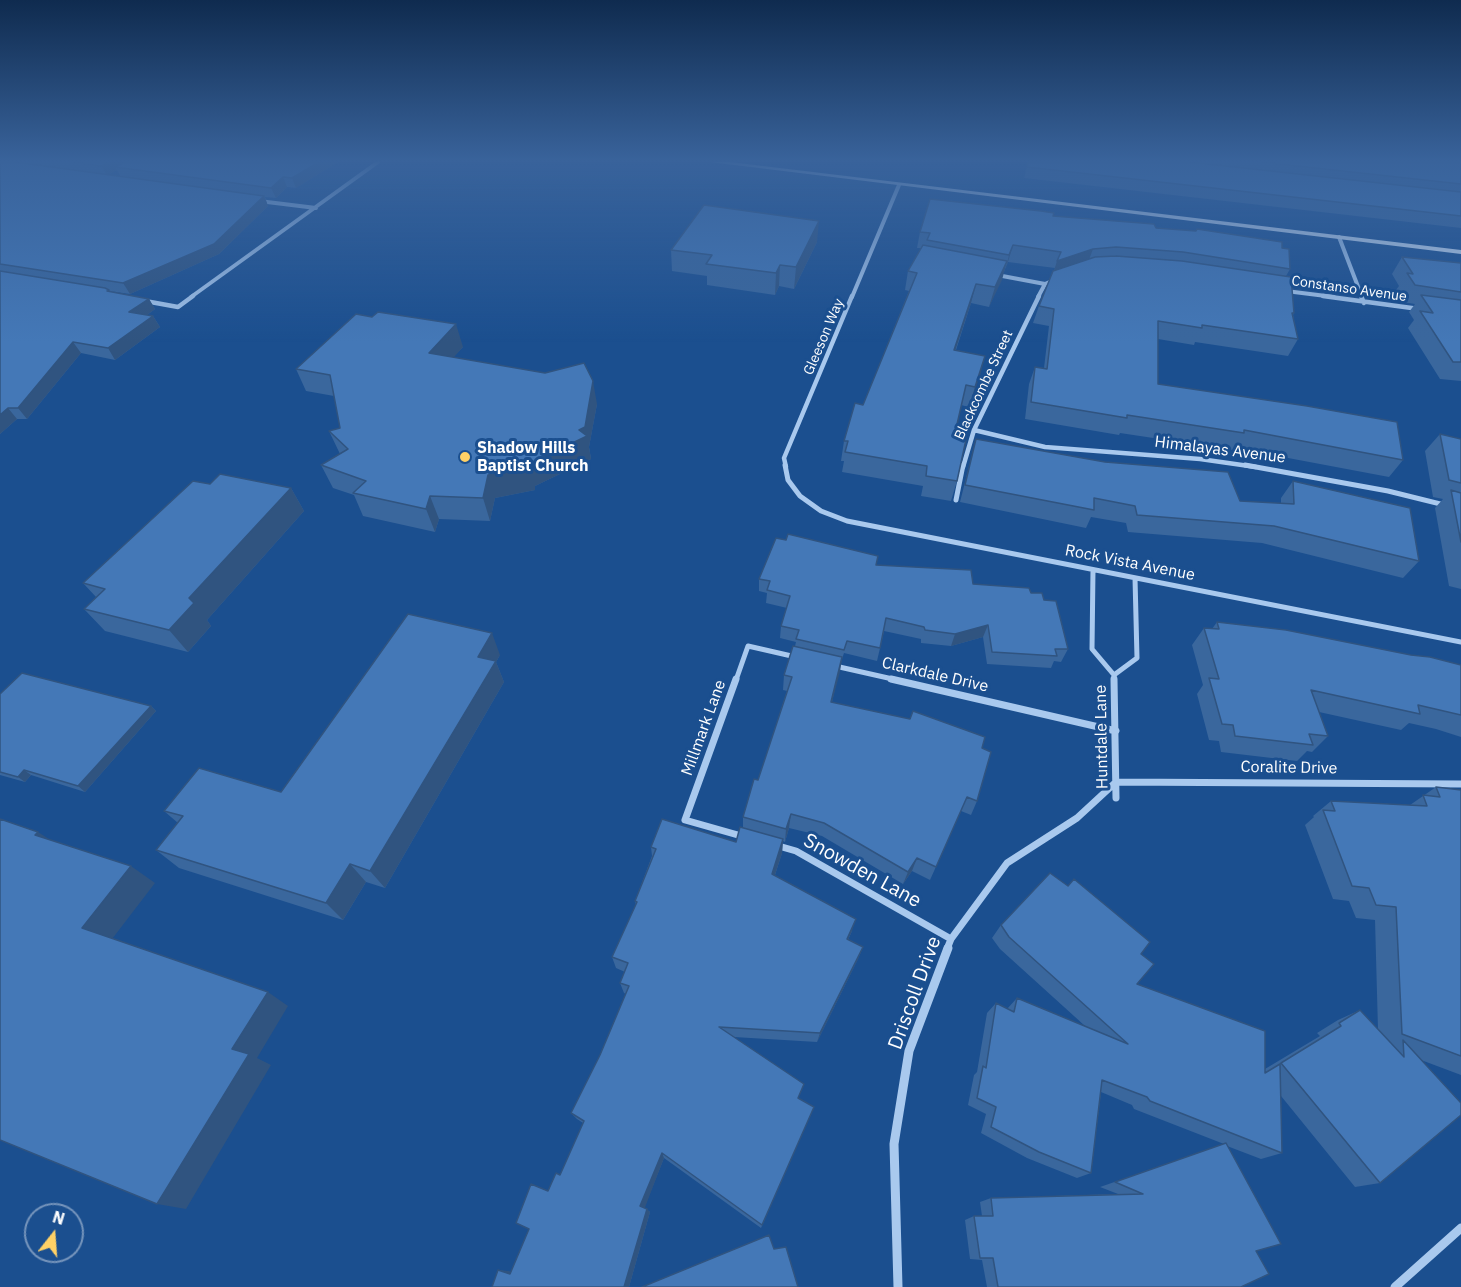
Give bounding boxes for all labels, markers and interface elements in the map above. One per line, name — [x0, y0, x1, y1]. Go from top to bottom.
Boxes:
street label: Constanso Avenue — [1290, 273, 1408, 305]
street label: Gleeson Way — [800, 296, 848, 378]
street label: Blackcombe Street — [951, 327, 1017, 443]
street label: Himalayas Avenue — [1153, 432, 1287, 468]
place label: Shadow Hills Baptist Church — [477, 438, 589, 476]
marker: Shadow Hills Baptist Church — [458, 450, 472, 464]
street label: Rock Vista Avenue — [1063, 541, 1197, 585]
street label: Clarkdale Drive — [880, 653, 990, 697]
street label: Millmark Lane — [678, 677, 730, 779]
street label: Huntdale Lane — [1091, 685, 1113, 789]
street label: Coralite Drive — [1240, 758, 1338, 778]
street label: Snowden Lane — [799, 829, 925, 913]
street label: Driscoll Drive — [883, 933, 947, 1053]
north arrow — [24, 1203, 84, 1263]
text: N — [50, 1206, 67, 1229]

